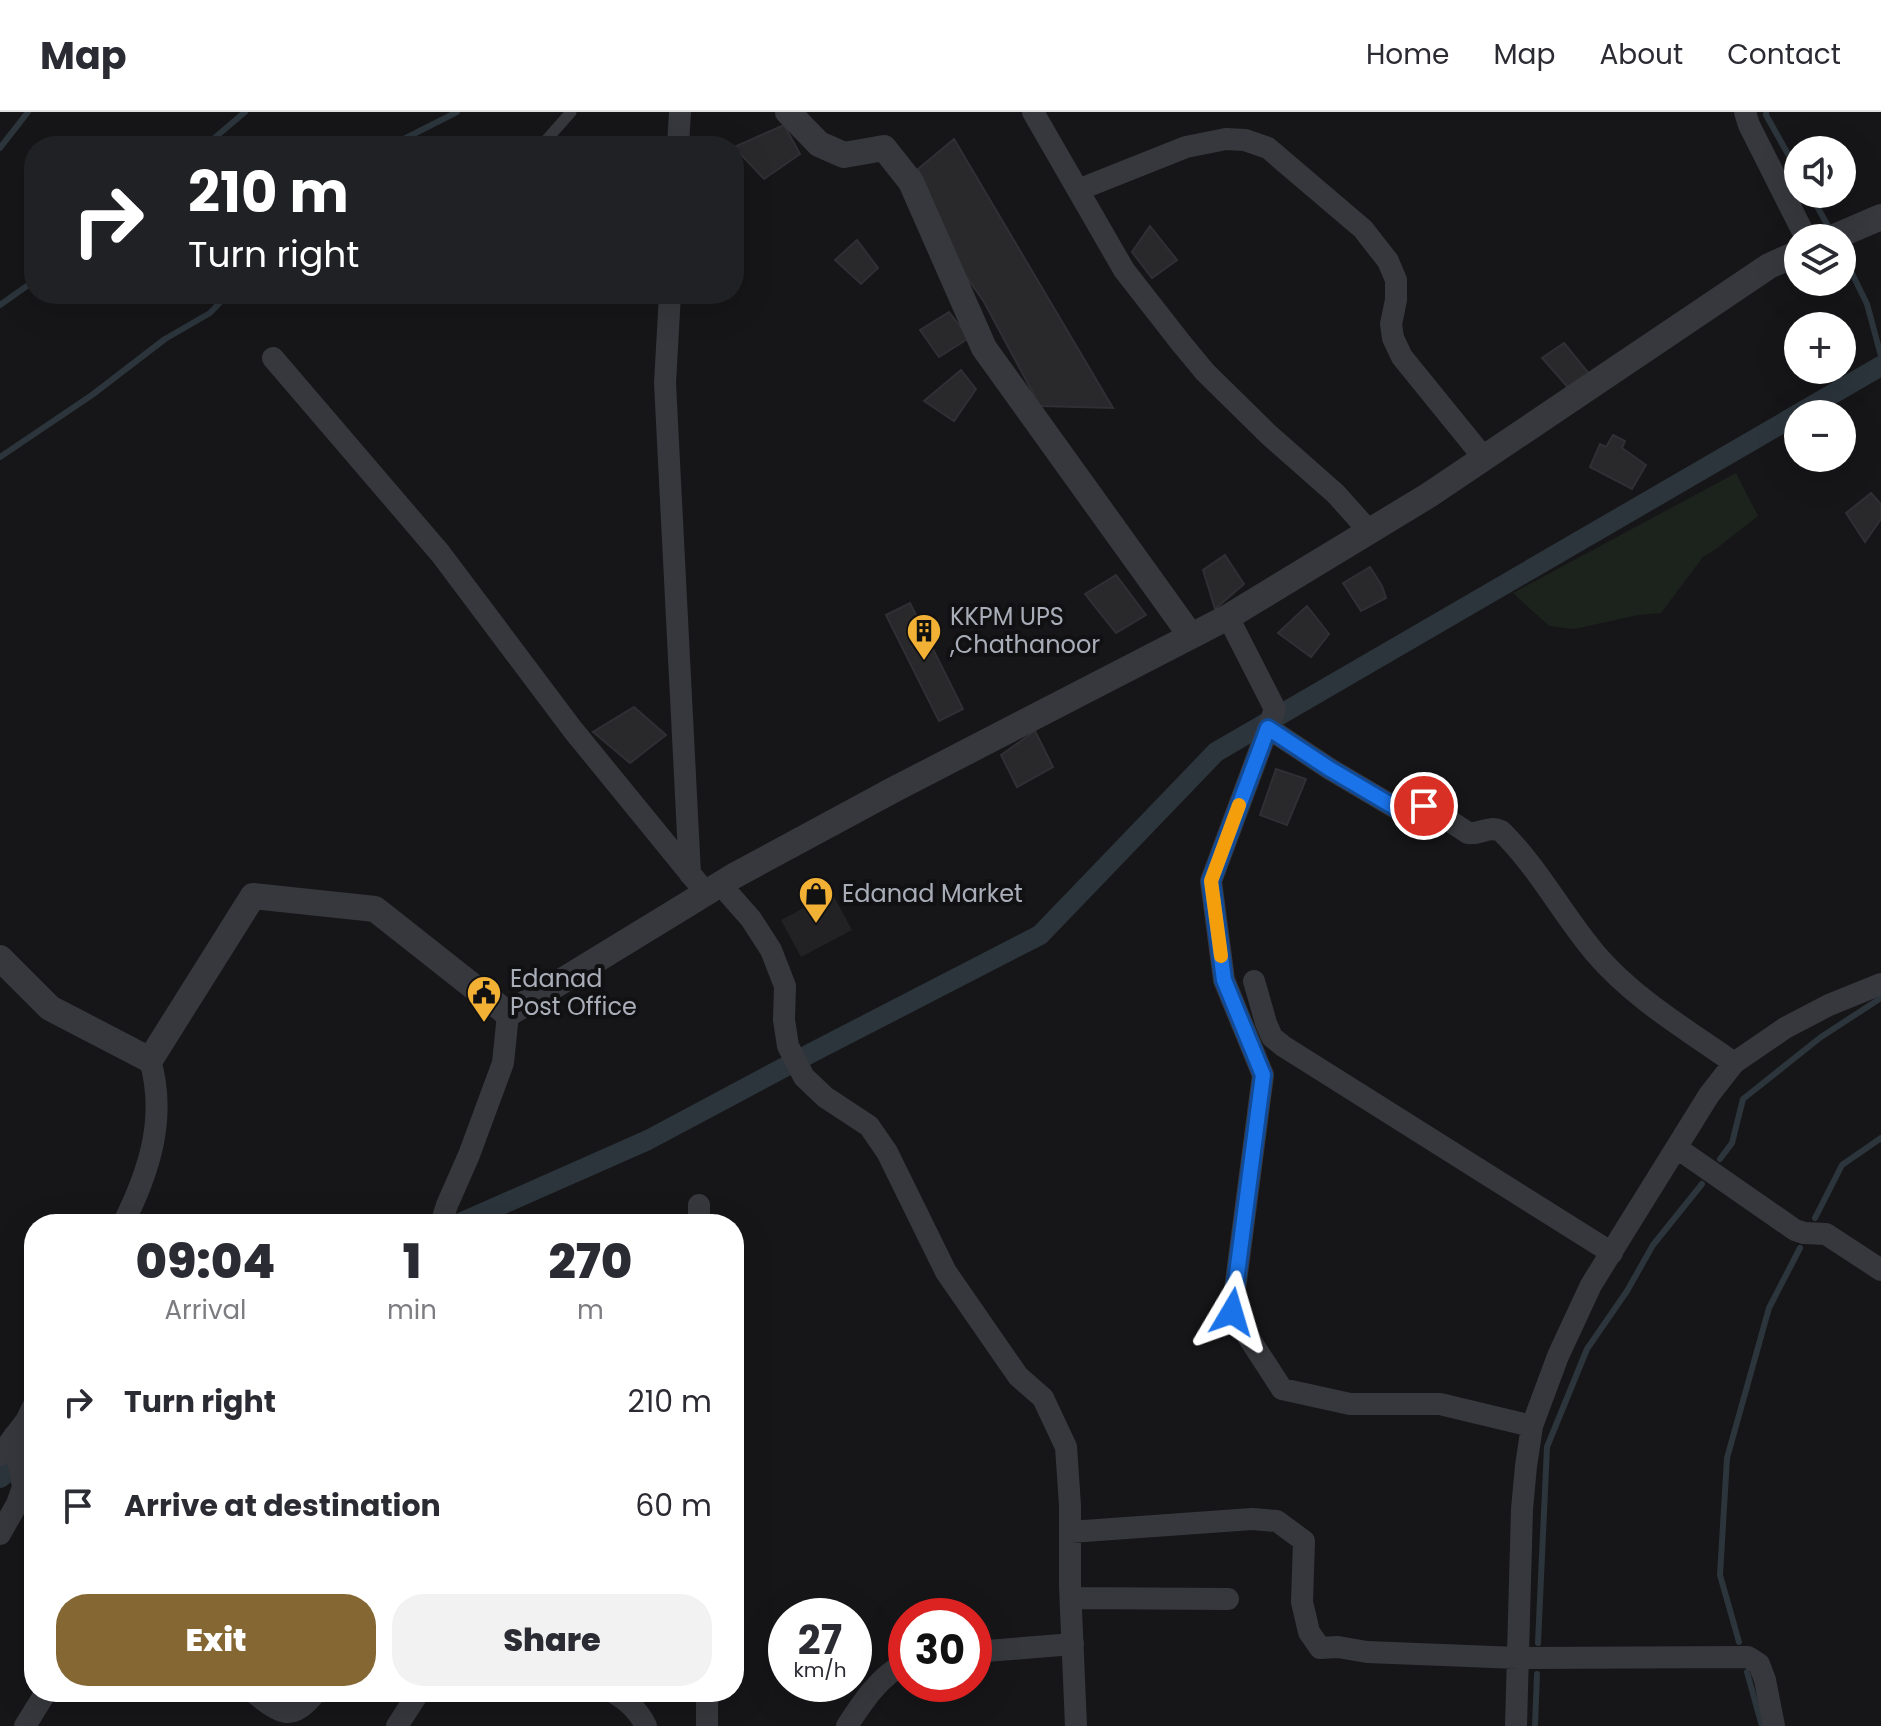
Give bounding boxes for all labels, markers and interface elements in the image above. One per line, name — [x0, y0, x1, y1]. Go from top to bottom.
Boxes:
text: Map — [40, 29, 127, 82]
text: Home — [1366, 35, 1449, 74]
text: Map — [1493, 35, 1555, 74]
text: About — [1599, 35, 1683, 74]
text: Contact — [1727, 35, 1841, 74]
map controls — [1784, 136, 1856, 472]
button: sound — [1784, 136, 1856, 208]
text: 210 m — [188, 153, 349, 232]
icon: right — [56, 168, 160, 272]
button: layers — [1784, 224, 1856, 296]
text: Turn right — [188, 229, 359, 280]
button: + — [1784, 312, 1856, 384]
button: − — [1784, 400, 1856, 472]
place label: KKPM UPS ,Chathanoor — [949, 600, 1100, 661]
building icon: KKPM UPS ,Chathanoor — [905, 612, 943, 662]
pin — [1390, 772, 1458, 840]
icon: arrive — [1402, 784, 1446, 828]
shop icon: Edanad Market — [797, 875, 835, 925]
place label: Edanad Market — [842, 877, 1023, 910]
place label: Edanad Post Office — [510, 962, 637, 1023]
public building icon: Edanad Post Office — [465, 974, 503, 1024]
text: 09:04 — [136, 1228, 275, 1295]
text: 1 — [403, 1228, 421, 1295]
text: 270 — [548, 1228, 632, 1295]
position arrow — [1190, 1270, 1274, 1354]
text: Arrival — [165, 1292, 246, 1328]
text: min — [387, 1292, 437, 1328]
text: m — [577, 1292, 604, 1328]
icon: right — [56, 1380, 100, 1424]
text: Turn right — [124, 1380, 276, 1423]
text: 210 m — [627, 1380, 712, 1423]
icon: arrive — [56, 1484, 100, 1528]
text: Arrive at destination — [124, 1484, 441, 1527]
text: 60 m — [635, 1484, 712, 1527]
button: Exit — [56, 1594, 376, 1686]
button: Share — [392, 1594, 712, 1686]
speed limit sign: 30 — [888, 1598, 992, 1702]
text: 27 — [798, 1612, 842, 1668]
text: km/h — [793, 1656, 847, 1684]

